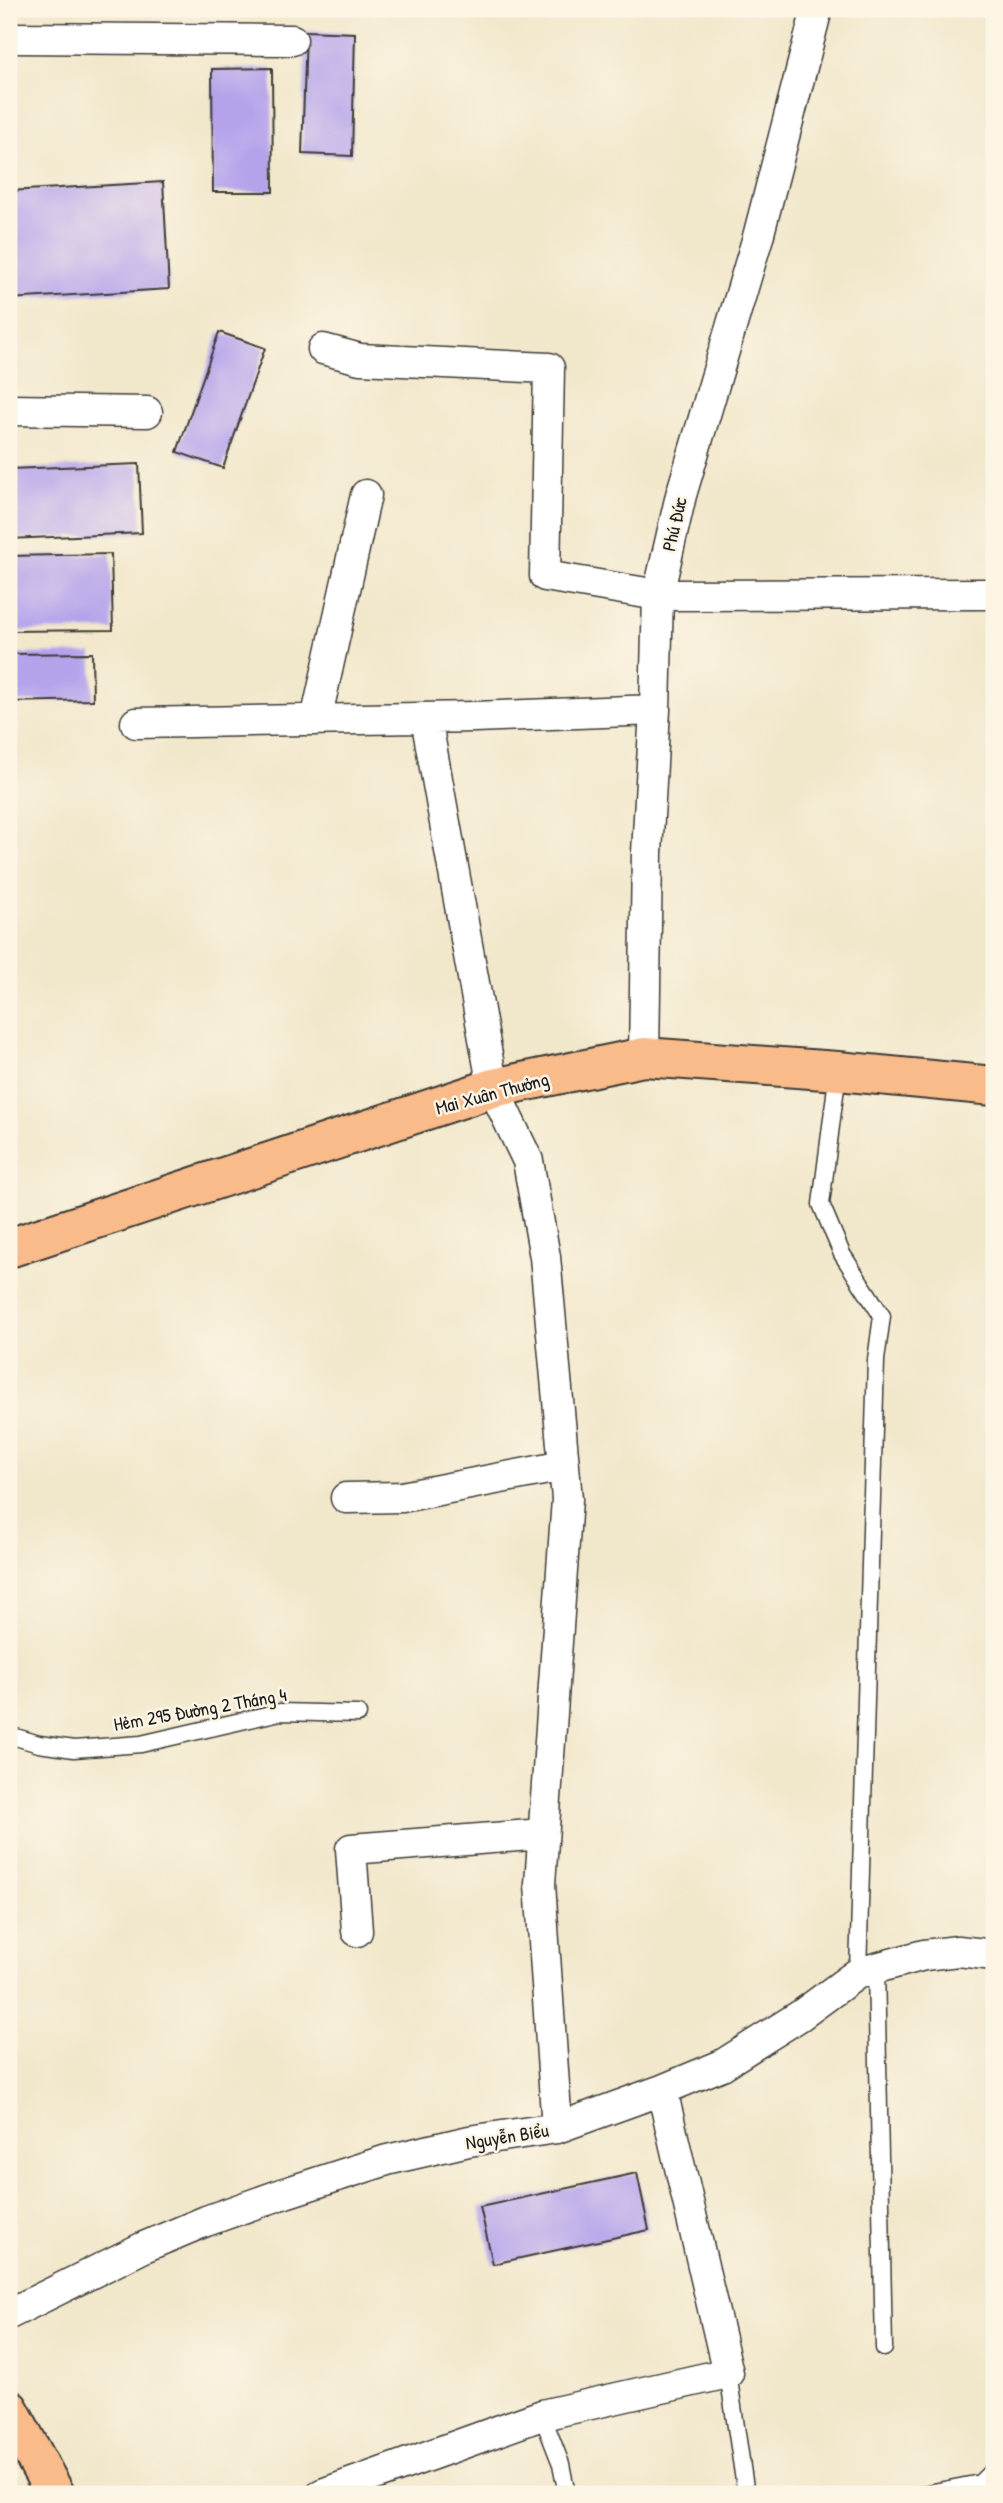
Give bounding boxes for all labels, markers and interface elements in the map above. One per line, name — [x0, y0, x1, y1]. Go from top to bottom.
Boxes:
street label: Phú Đức — [655, 494, 693, 553]
street label: Mai Xuân Thưởng — [433, 1065, 551, 1121]
street label: Hẻm 295 Đường 2 Tháng 4 — [111, 1681, 289, 1737]
street label: Nguyễn Biểu — [464, 2117, 551, 2155]

